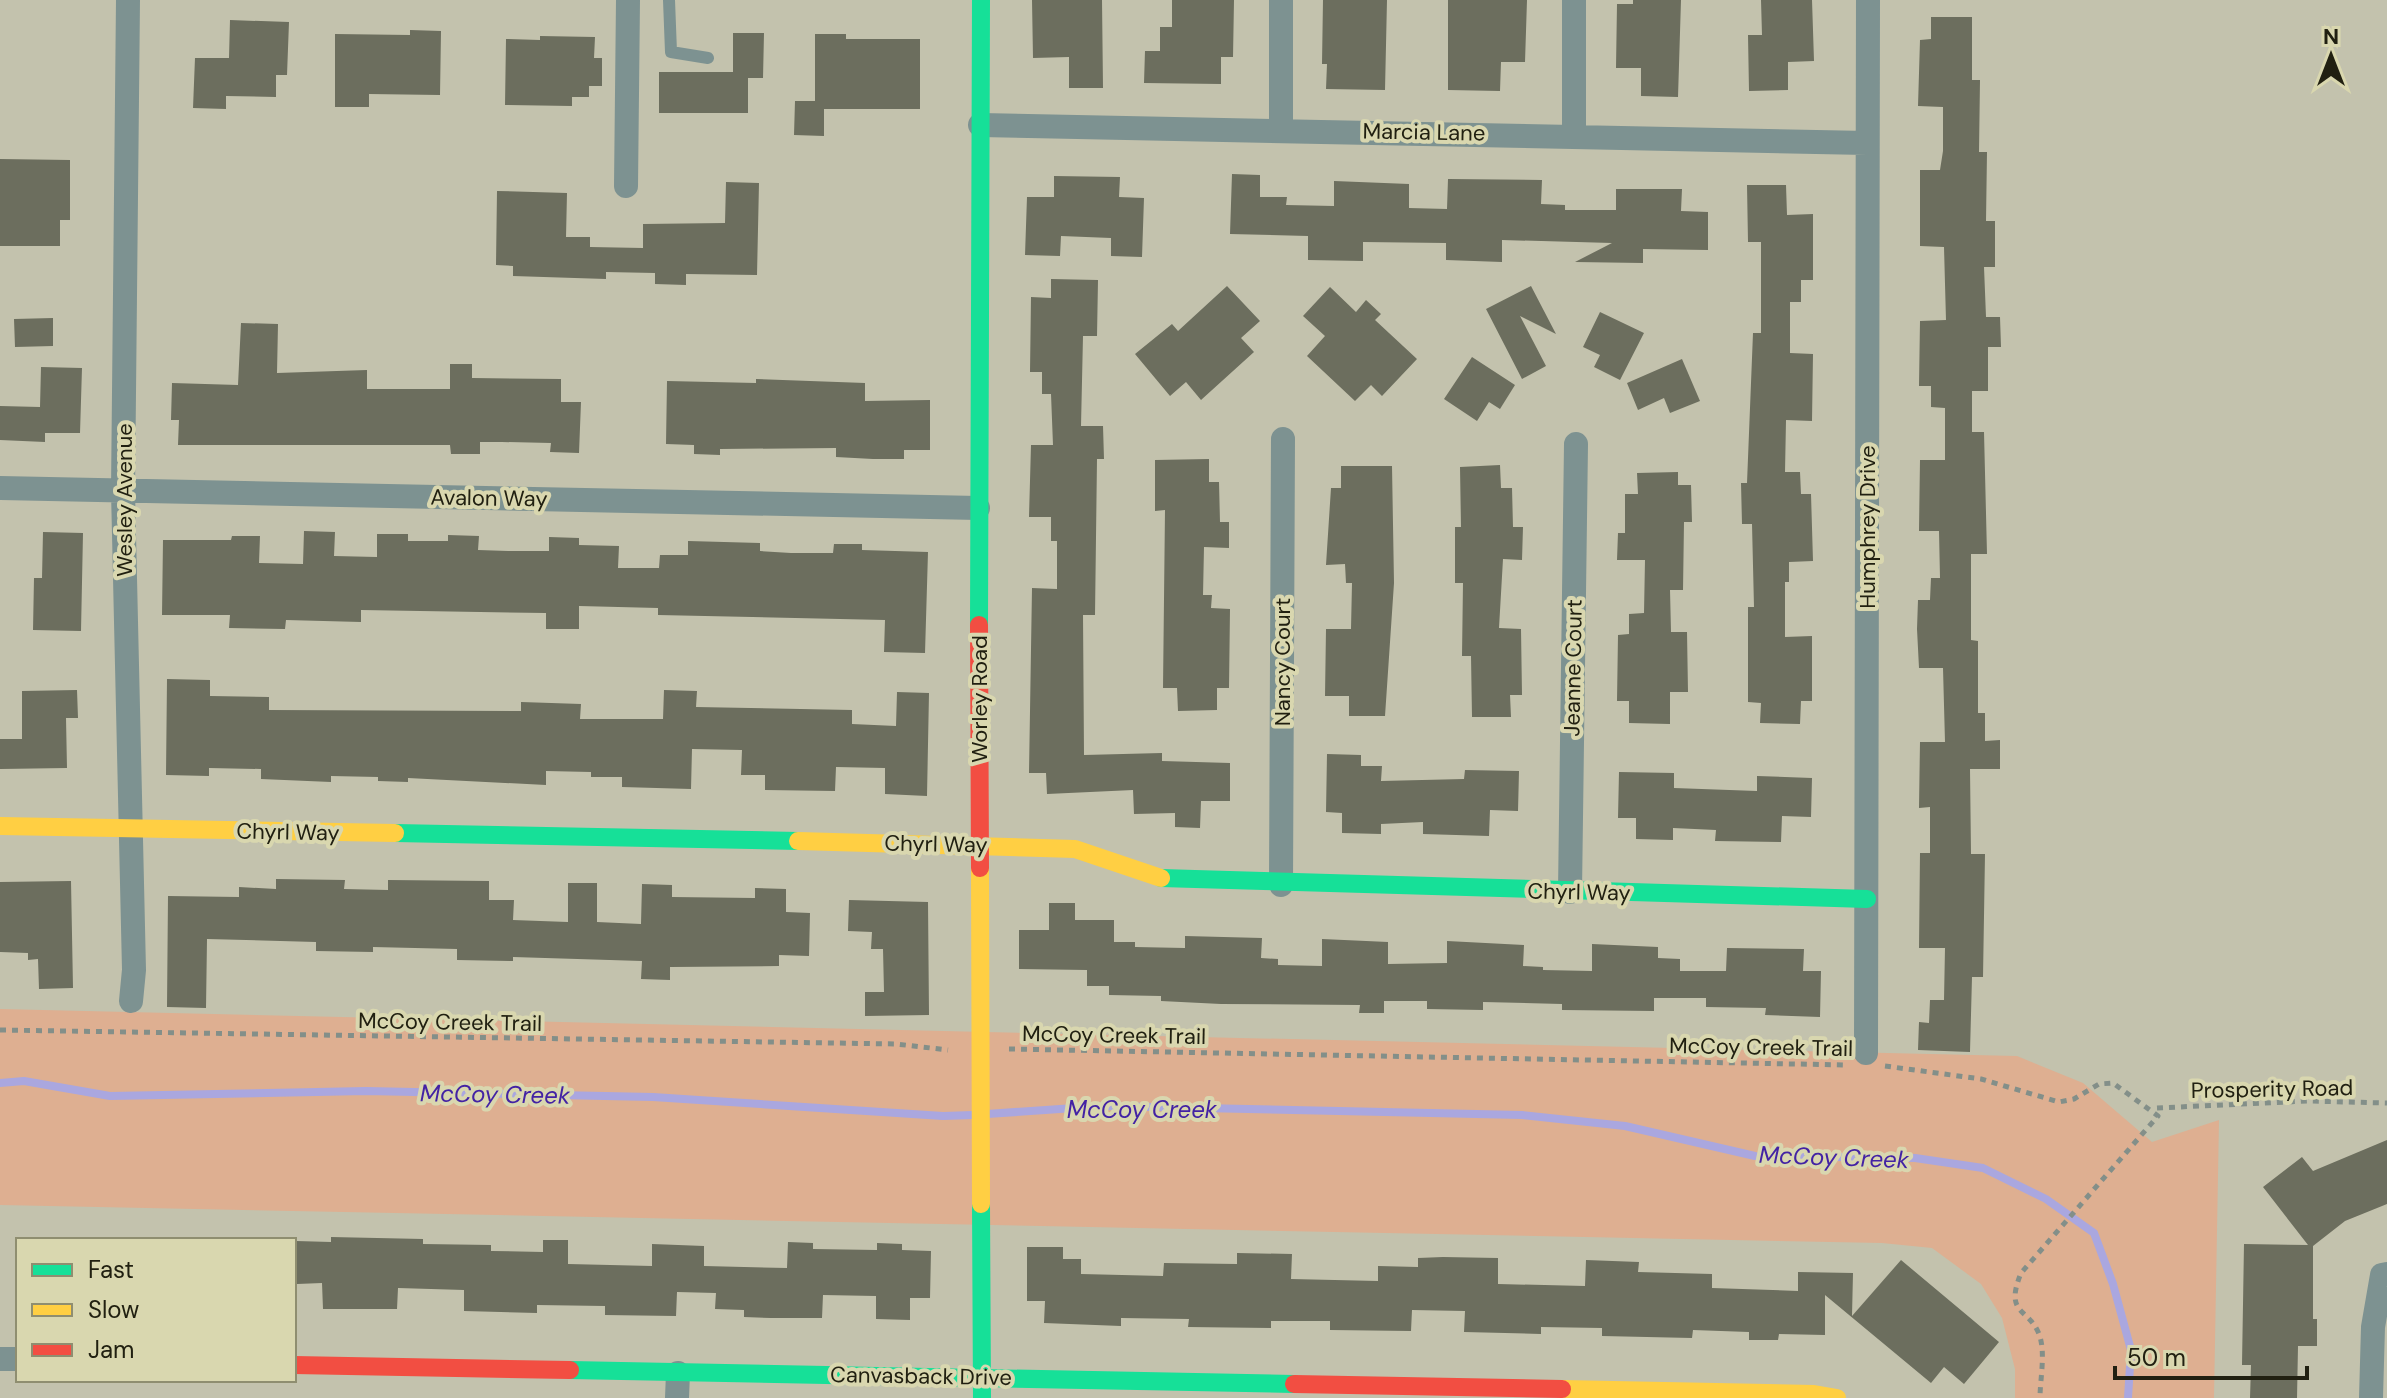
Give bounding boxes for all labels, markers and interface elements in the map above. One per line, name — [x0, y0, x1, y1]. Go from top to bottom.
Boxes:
north arrow — [2291, 16, 2371, 96]
text: N — [2323, 22, 2339, 51]
street label: Marcia Lane — [1362, 116, 1486, 148]
street label: Wesley Avenue — [110, 423, 139, 577]
street label: Humphrey Drive — [1853, 445, 1882, 609]
street label: Avalon Way — [430, 482, 548, 514]
street label: Nancy Court — [1268, 598, 1297, 726]
street label: Jeanne Court — [1557, 599, 1589, 737]
street label: Worley Road — [965, 635, 994, 763]
street label: Chyrl Way — [236, 817, 340, 847]
street label: Chyrl Way — [884, 829, 988, 859]
street label: Chyrl Way — [1527, 877, 1631, 907]
street label: McCoy Creek Trail — [358, 1006, 542, 1038]
street label: McCoy Creek Trail — [1022, 1019, 1206, 1051]
street label: McCoy Creek Trail — [1669, 1031, 1853, 1063]
street label: Prosperity Road — [2191, 1073, 2353, 1105]
water label: McCoy Creek — [420, 1077, 571, 1111]
water label: McCoy Creek — [1067, 1094, 1218, 1125]
water label: McCoy Creek — [1758, 1139, 1910, 1175]
legend — [16, 1238, 296, 1382]
text: Fast — [88, 1254, 134, 1285]
text: Slow — [88, 1294, 139, 1325]
scale bar — [2115, 1330, 2307, 1380]
text: Jam — [88, 1334, 134, 1365]
text: 50 m — [2127, 1342, 2186, 1373]
street label: Canvasback Drive — [830, 1360, 1012, 1392]

